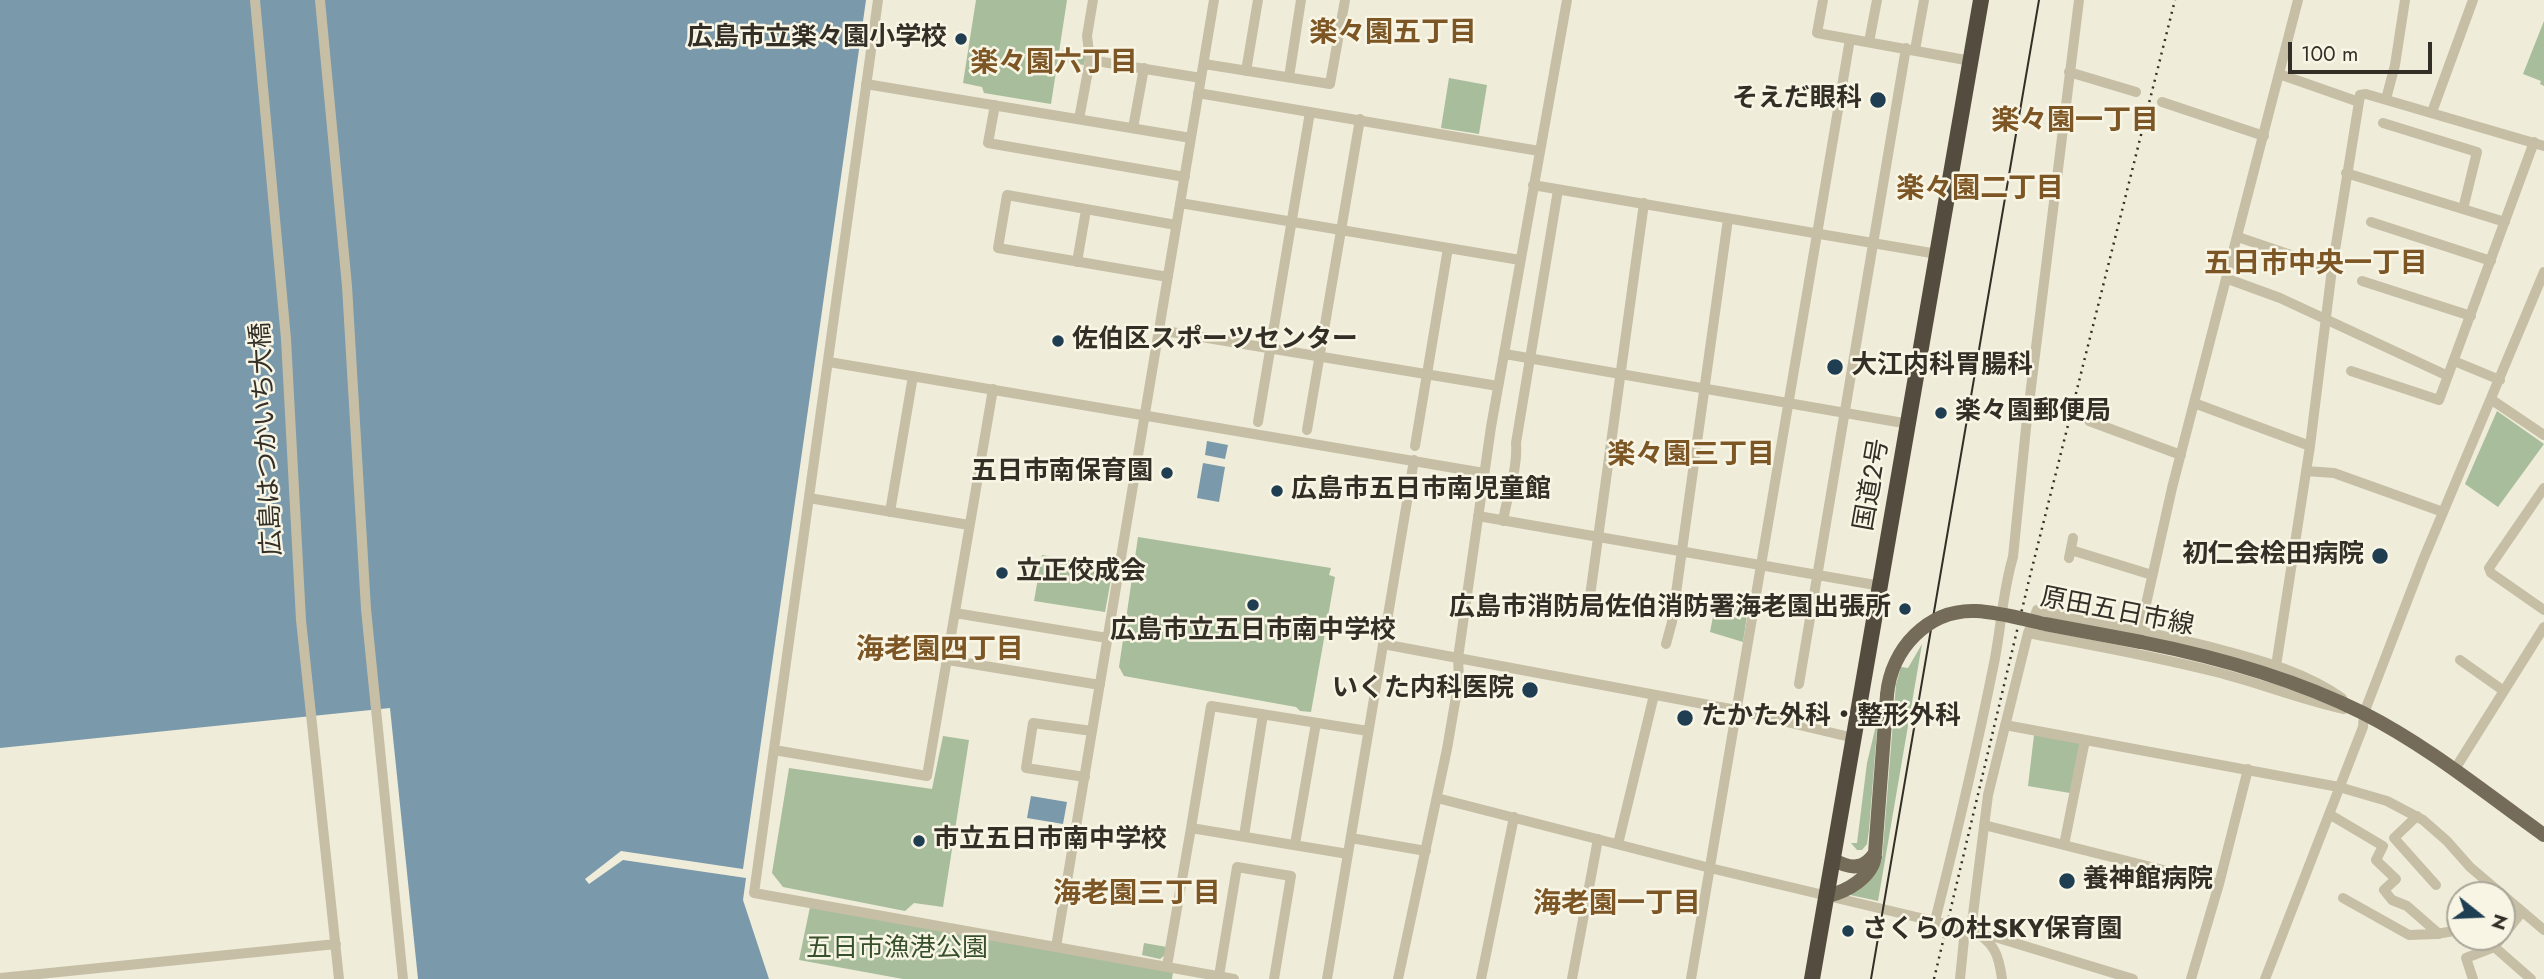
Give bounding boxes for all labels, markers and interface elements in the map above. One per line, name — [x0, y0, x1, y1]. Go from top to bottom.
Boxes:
district label: 楽々園五丁目 — [1309, 17, 1477, 51]
place label: 広島市立楽々園小学校 — [687, 23, 947, 55]
scale bar — [2292, 28, 2436, 72]
marker: 広島市立楽々園小学校 — [953, 31, 969, 47]
text: 100 m — [2301, 39, 2358, 69]
district label: 楽々園六丁目 — [970, 47, 1138, 81]
place label: そえだ眼科 — [1732, 84, 1862, 116]
marker: そえだ眼科 — [1868, 90, 1888, 110]
district label: 楽々園一丁目 — [1991, 105, 2159, 139]
district label: 楽々園二丁目 — [1896, 173, 2064, 207]
district label: 五日市中央一丁目 — [2204, 248, 2428, 282]
street label: 広島はつかいち大橋 — [246, 321, 290, 557]
place label: 佐伯区スポーツセンター — [1072, 325, 1358, 357]
marker: 佐伯区スポーツセンター — [1050, 333, 1066, 349]
place label: 大江内科胃腸科 — [1851, 351, 2033, 383]
marker: 大江内科胃腸科 — [1825, 357, 1845, 377]
place label: 楽々園郵便局 — [1955, 397, 2111, 429]
marker: 楽々園郵便局 — [1933, 405, 1949, 421]
street label: 国道2号 — [1850, 437, 1896, 533]
district label: 楽々園三丁目 — [1607, 439, 1775, 473]
place label: 五日市南保育園 — [971, 457, 1153, 489]
marker: 五日市南保育園 — [1159, 465, 1175, 481]
place label: 広島市五日市南児童館 — [1291, 475, 1551, 507]
marker: 広島市五日市南児童館 — [1269, 483, 1285, 499]
place label: 初仁会桧田病院 — [2182, 540, 2364, 572]
marker: 初仁会桧田病院 — [2370, 546, 2390, 566]
place label: 立正佼成会 — [1016, 557, 1146, 589]
marker: 立正佼成会 — [994, 565, 1010, 581]
street label: 原田五日市線 — [2037, 583, 2197, 643]
place label: 広島市消防局佐伯消防署海老園出張所 — [1449, 593, 1891, 625]
marker: 広島市立五日市南中学校 — [1245, 597, 1261, 613]
marker: 広島市消防局佐伯消防署海老園出張所 — [1897, 601, 1913, 617]
place label: 広島市立五日市南中学校 — [1110, 616, 1396, 648]
district label: 海老園四丁目 — [856, 634, 1024, 668]
place label: いくた内科医院 — [1332, 674, 1514, 706]
marker: いくた内科医院 — [1520, 680, 1540, 700]
place label: たかた外科・整形外科 — [1701, 702, 1961, 734]
marker: たかた外科・整形外科 — [1675, 708, 1695, 728]
place label: 市立五日市南中学校 — [933, 825, 1167, 857]
marker: 市立五日市南中学校 — [911, 833, 927, 849]
place label: 養神館病院 — [2083, 865, 2213, 897]
marker: 養神館病院 — [2057, 871, 2077, 891]
district label: 海老園三丁目 — [1053, 878, 1221, 912]
north arrow — [2446, 881, 2516, 951]
district label: 海老園一丁目 — [1533, 888, 1701, 922]
text: N — [2484, 911, 2515, 933]
place label: さくらの杜SKY保育園 — [1862, 915, 2122, 947]
marker: さくらの杜SKY保育園 — [1840, 923, 1856, 939]
park label: 五日市漁港公園 — [806, 934, 988, 966]

